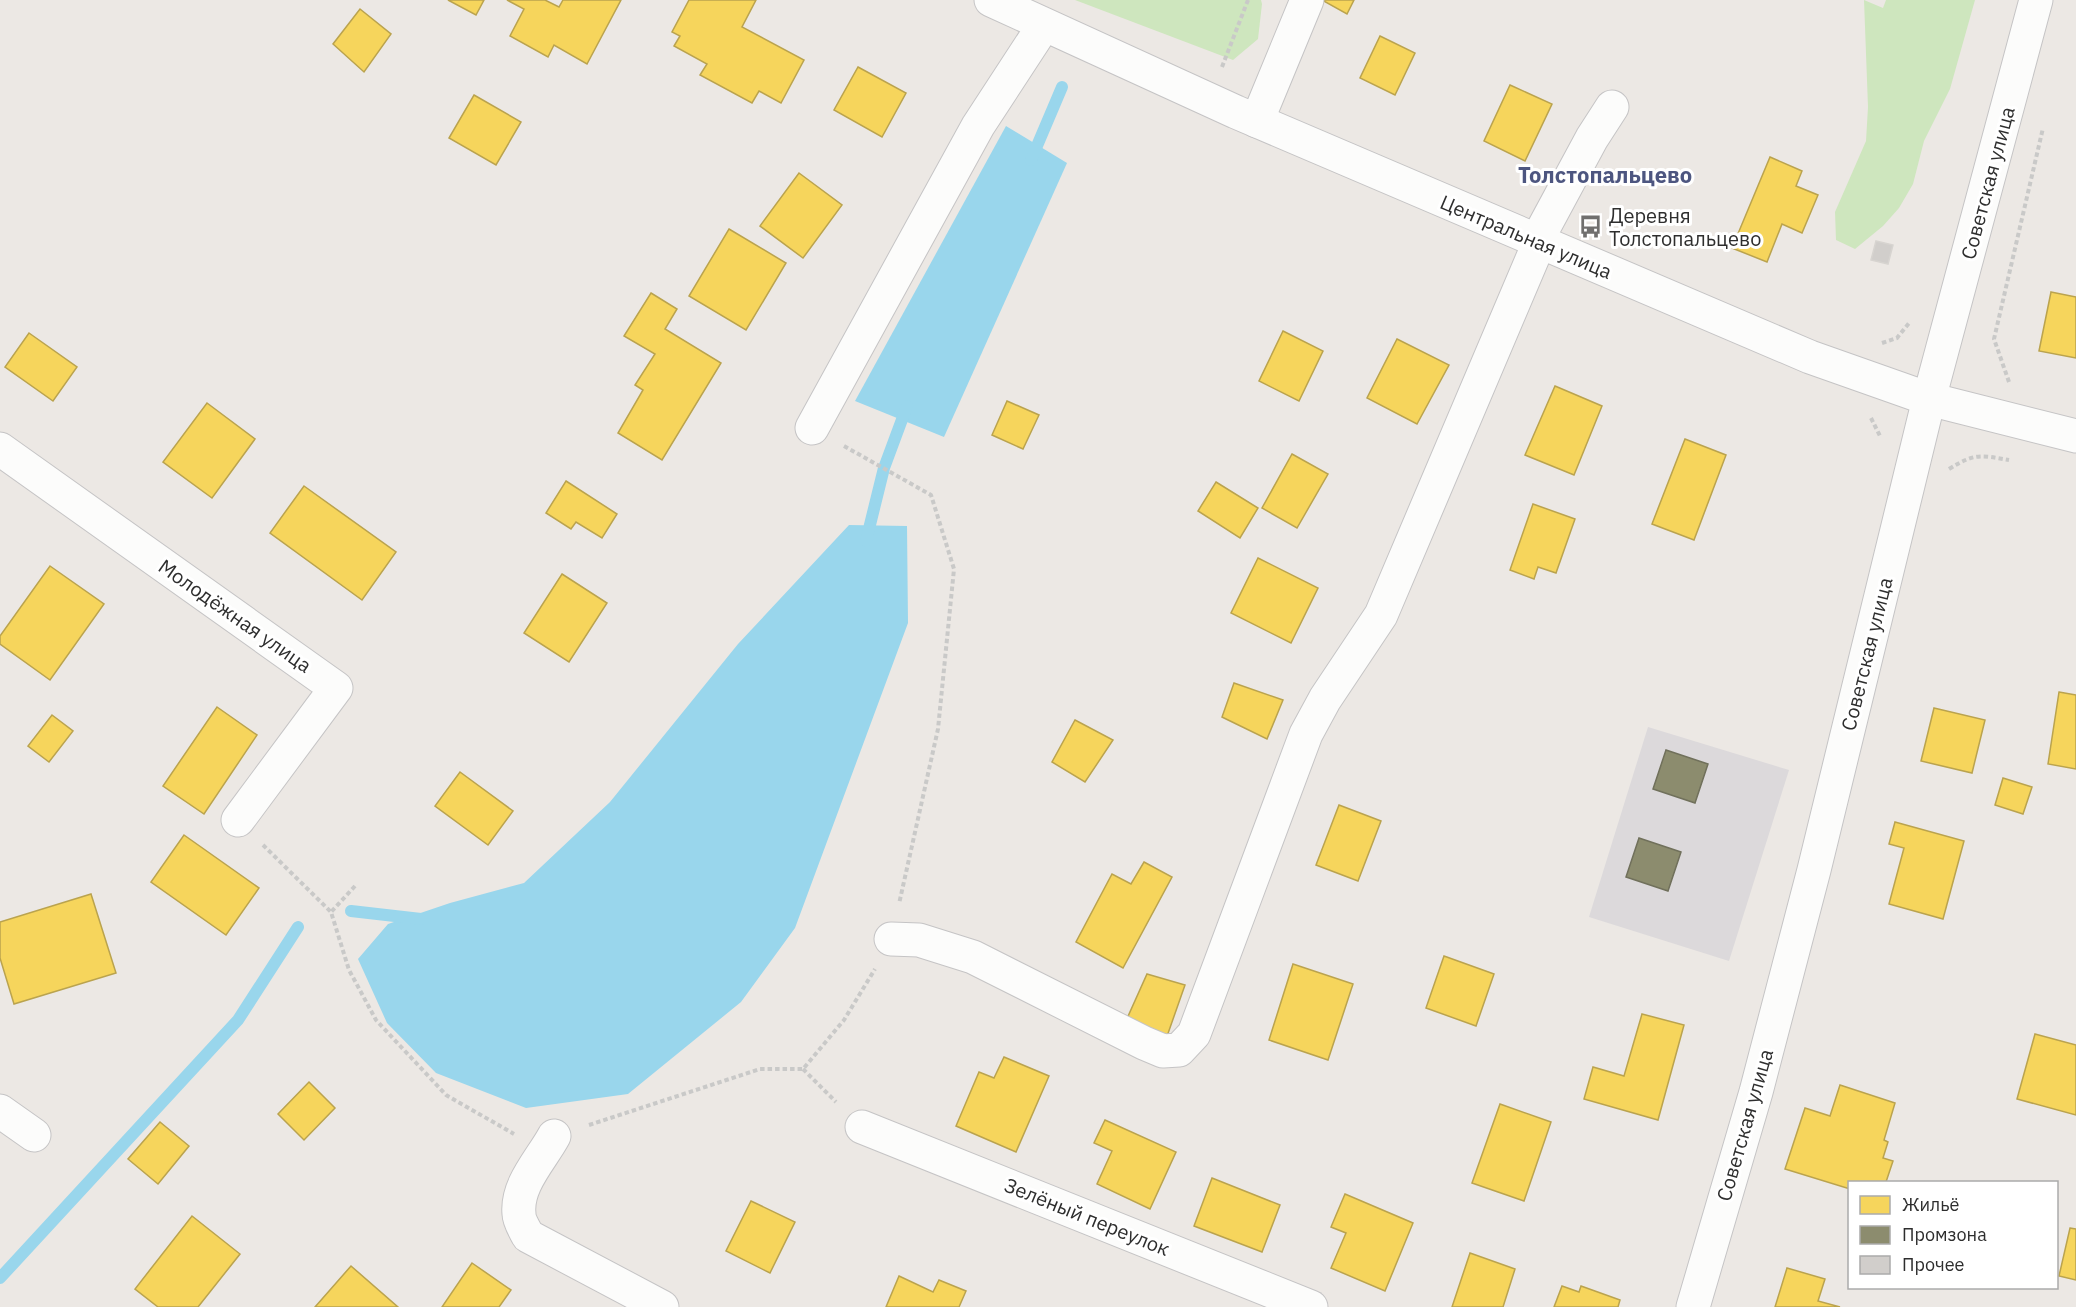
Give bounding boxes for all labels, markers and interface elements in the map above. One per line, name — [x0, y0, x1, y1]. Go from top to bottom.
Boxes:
street label: Советская улица — [1954, 103, 2021, 262]
district label: Толстопальцево — [1518, 160, 1692, 189]
street label: Центральная улица — [1436, 188, 1617, 285]
place label: Деревня Толстопальцево — [1609, 202, 1761, 252]
bus stop icon: Деревня Толстопальцево — [1578, 214, 1604, 240]
street label: Молодёжная улица — [153, 553, 317, 679]
street label: Советская улица — [1834, 574, 1899, 733]
street label: Советская улица — [1710, 1045, 1779, 1204]
street label: Зелёный переулок — [1001, 1171, 1174, 1262]
legend — [1848, 1181, 2058, 1289]
text: Жильё — [1902, 1193, 1960, 1216]
text: Промзона — [1902, 1223, 1987, 1246]
text: Прочее — [1902, 1253, 1965, 1276]

